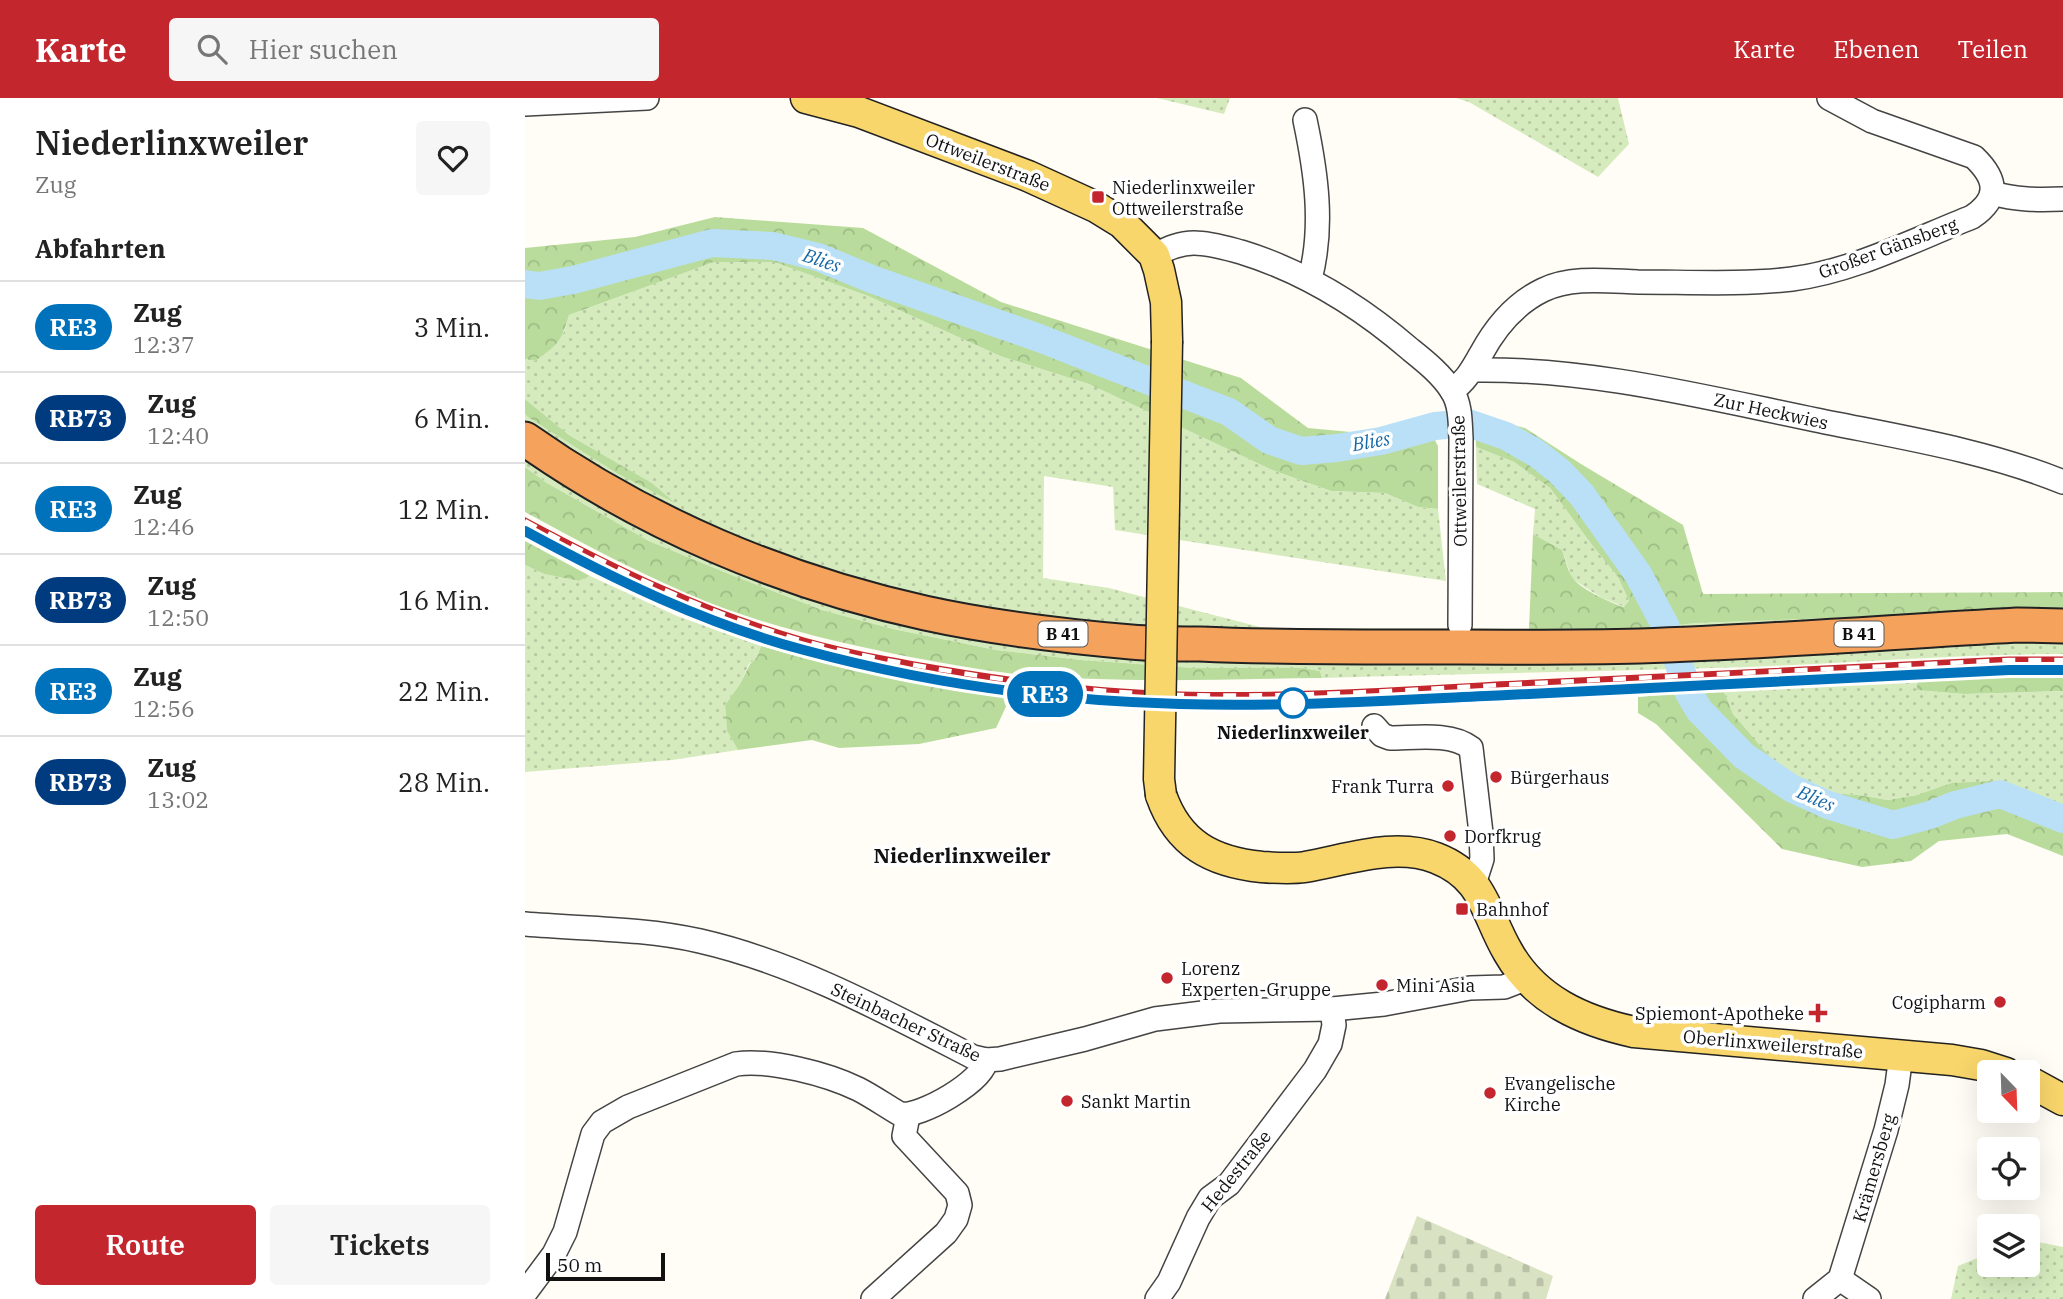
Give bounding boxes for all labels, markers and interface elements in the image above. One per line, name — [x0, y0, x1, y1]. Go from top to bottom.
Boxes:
search box — [169, 18, 659, 81]
text: Karte — [35, 28, 127, 71]
icon: search — [193, 30, 231, 68]
text: Hier suchen — [249, 32, 398, 66]
text: Karte — [1733, 33, 1795, 65]
text: Ebenen — [1833, 33, 1920, 65]
text: Teilen — [1958, 33, 2028, 65]
text: Niederlinxweiler — [35, 121, 308, 164]
button: heart — [416, 121, 490, 195]
street label: Ottweilerstraße — [922, 128, 1054, 196]
text: Zug — [35, 169, 76, 199]
place label: Niederlinxweiler Ottweilerstraße — [1112, 176, 1255, 220]
marker: Niederlinxweiler Ottweilerstraße — [1090, 189, 1106, 205]
street label: Großer Gänsberg — [1815, 212, 1961, 284]
text: Abfahrten — [35, 231, 166, 265]
water label: Blies — [799, 242, 844, 277]
text: Zug — [133, 295, 182, 329]
text: 3 Min. — [414, 310, 490, 344]
text: RE3 — [50, 311, 97, 343]
text: 12:37 — [133, 329, 195, 359]
text: Zug — [147, 386, 196, 420]
street label: Zur Heckwies — [1712, 388, 1830, 434]
text: 6 Min. — [414, 401, 490, 435]
text: RB73 — [49, 402, 112, 434]
street label: Ottweilerstraße — [1446, 415, 1472, 547]
text: 12:40 — [147, 420, 209, 450]
water label: Blies — [1349, 426, 1392, 456]
text: Zug — [133, 477, 182, 511]
text: 12 Min. — [398, 492, 490, 526]
text: RE3 — [50, 493, 97, 525]
text: 12:46 — [133, 511, 195, 541]
text: Zug — [147, 568, 196, 602]
text: 16 Min. — [398, 583, 490, 617]
text: RB73 — [49, 584, 112, 616]
text: 12:50 — [147, 602, 209, 632]
road number: B 41 — [1039, 622, 1087, 646]
road number: B 41 — [1835, 622, 1883, 646]
text: Zug — [133, 659, 182, 693]
line badge: RE3 — [1005, 671, 1085, 717]
text: 22 Min. — [398, 674, 490, 708]
text: RE3 — [50, 675, 97, 707]
text: RE3 — [1021, 678, 1069, 710]
marker: Niederlinxweiler — [1278, 688, 1308, 718]
text: 12:56 — [133, 693, 195, 723]
place label: Niederlinxweiler — [1217, 721, 1369, 744]
text: Zug — [147, 750, 196, 784]
text: 28 Min. — [398, 765, 490, 799]
text: RB73 — [49, 766, 112, 798]
place label: Bürgerhaus — [1510, 766, 1609, 789]
marker: Bürgerhaus — [1488, 769, 1504, 785]
place label: Frank Turra — [1331, 775, 1434, 798]
marker: Frank Turra — [1440, 778, 1456, 794]
water label: Blies — [1793, 779, 1838, 817]
text: 13:02 — [147, 784, 209, 814]
place label: Dorfkrug — [1464, 825, 1541, 848]
marker: Dorfkrug — [1442, 828, 1458, 844]
district label: Niederlinxweiler — [873, 841, 1051, 869]
place label: Bahnhof — [1476, 898, 1550, 921]
marker: Bahnhof — [1454, 901, 1470, 917]
place label: Lorenz Experten-Gruppe — [1181, 957, 1331, 1001]
marker: Lorenz Experten-Gruppe — [1159, 970, 1175, 986]
place label: Mini Asia — [1396, 974, 1476, 997]
street label: Steinbacher Straße — [827, 977, 985, 1067]
marker: Mini Asia — [1374, 977, 1390, 993]
place label: Cogipharm — [1892, 991, 1986, 1014]
marker: Cogipharm — [1992, 994, 2008, 1010]
place label: Spiemont-Apotheke — [1635, 1002, 1804, 1025]
marker: Spiemont-Apotheke — [1810, 1005, 1826, 1021]
street label: Oberlinxweilerstraße — [1682, 1025, 1864, 1063]
north arrow — [1977, 1060, 2041, 1124]
map controls — [1977, 1060, 2040, 1277]
place label: Evangelische Kirche — [1504, 1072, 1616, 1116]
marker: Evangelische Kirche — [1482, 1085, 1498, 1101]
place label: Sankt Martin — [1081, 1090, 1191, 1113]
marker: Sankt Martin — [1059, 1093, 1075, 1109]
street label: Krämersberg — [1847, 1111, 1901, 1225]
street label: Hedestraße — [1196, 1125, 1276, 1217]
button: locate — [1977, 1137, 2040, 1200]
button: Route — [35, 1205, 256, 1285]
button: Tickets — [270, 1205, 490, 1285]
button: layers — [1977, 1214, 2040, 1277]
scale bar — [546, 1250, 665, 1282]
text: 50 m — [557, 1253, 602, 1277]

